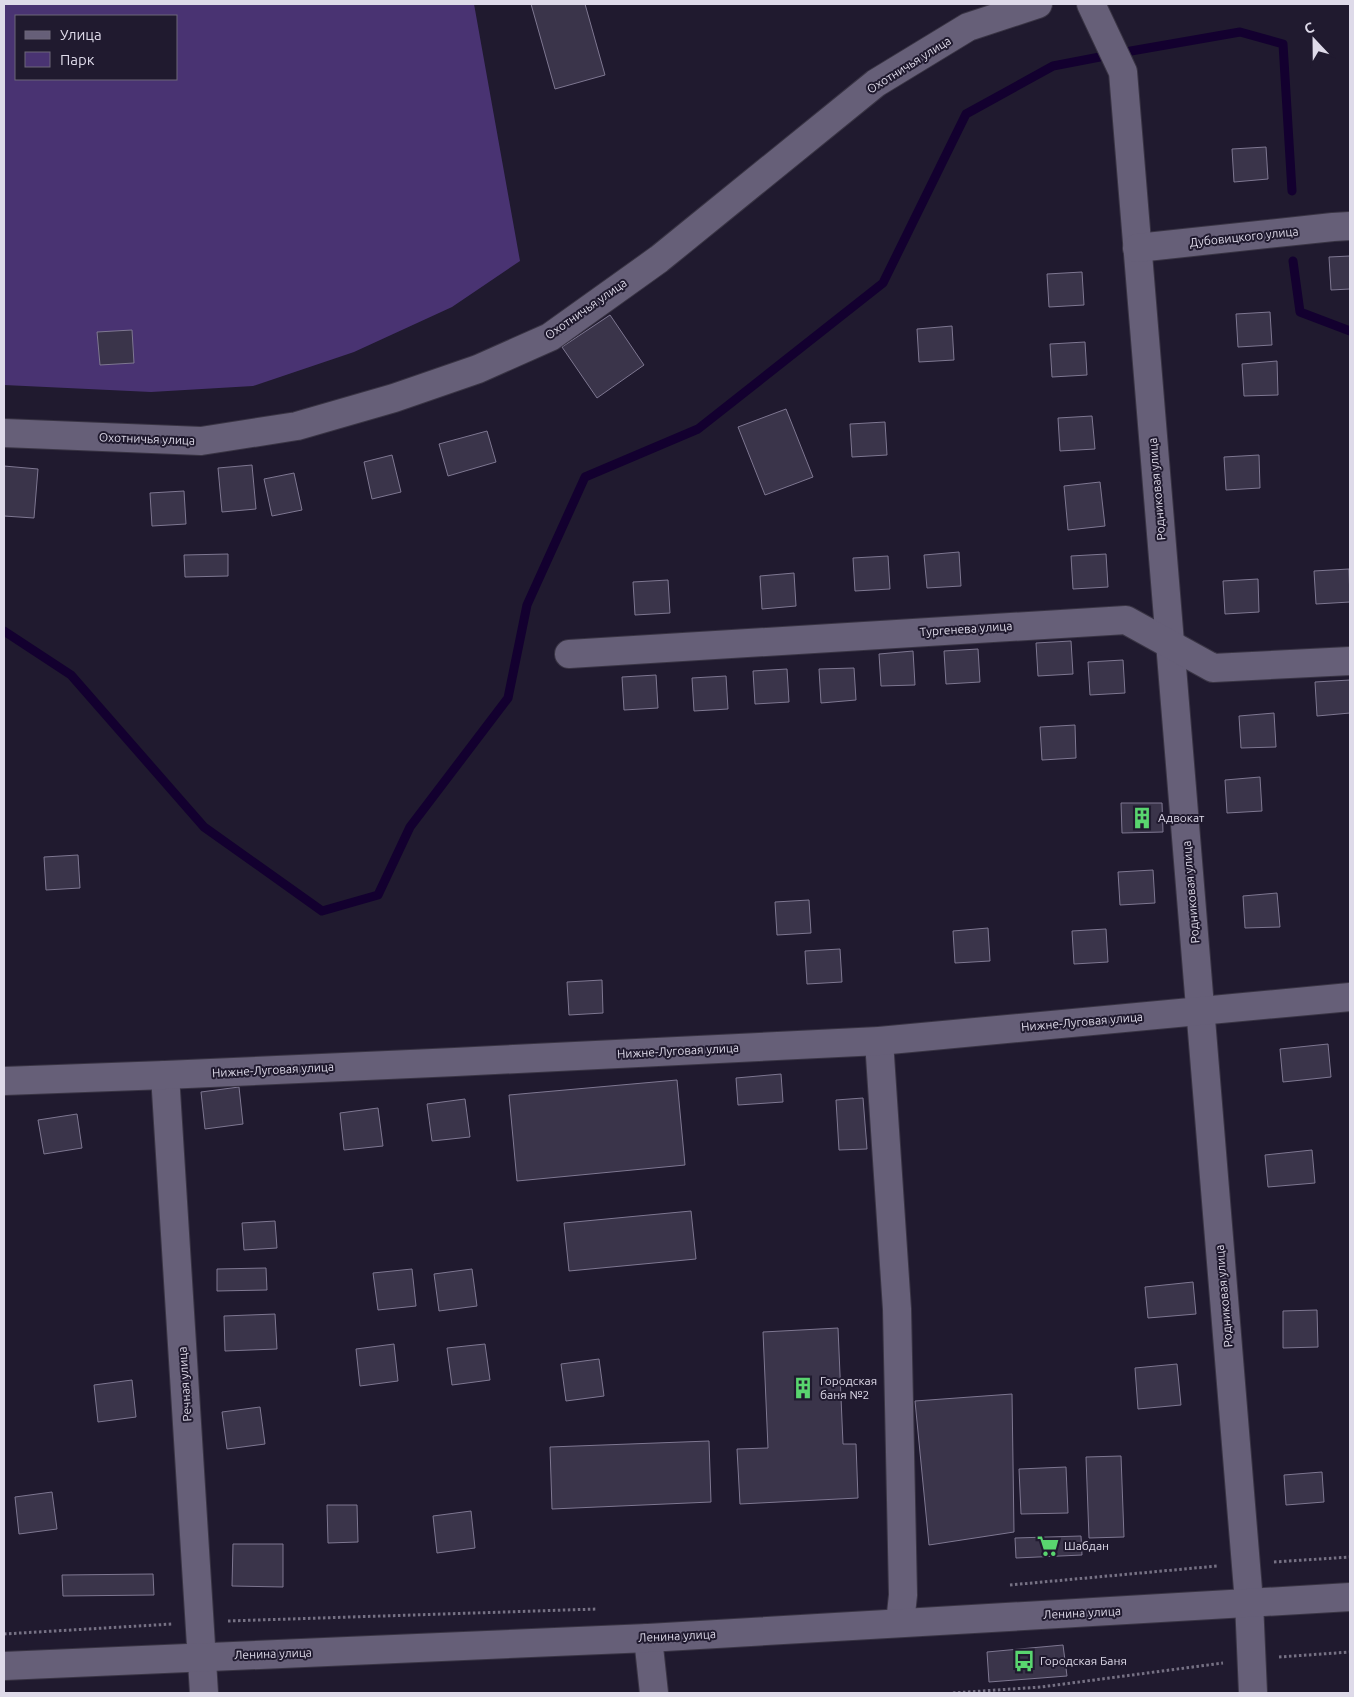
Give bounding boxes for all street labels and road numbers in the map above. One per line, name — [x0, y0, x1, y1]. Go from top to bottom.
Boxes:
street label: Охотничья улица — [864, 34, 953, 96]
street label: Дубовицкого улица — [1189, 224, 1299, 249]
street label: Охотничья улица — [543, 276, 629, 342]
street label: Охотничья улица — [99, 430, 195, 447]
street label: Родниковая улица — [1146, 437, 1167, 541]
street label: Тургенева улица — [919, 619, 1013, 638]
street label: Родниковая улица — [1180, 840, 1201, 944]
street label: Нижне-Луговая улица — [1021, 1010, 1143, 1033]
street label: Нижне-Луговая улица — [617, 1041, 739, 1060]
street label: Нижне-Луговая улица — [212, 1060, 334, 1079]
street label: Родниковая улица — [1213, 1244, 1234, 1348]
street label: Речная улица — [175, 1346, 194, 1422]
street label: Ленина улица — [1043, 1604, 1121, 1621]
street label: Ленина улица — [638, 1627, 716, 1644]
street label: Ленина улица — [234, 1646, 312, 1661]

